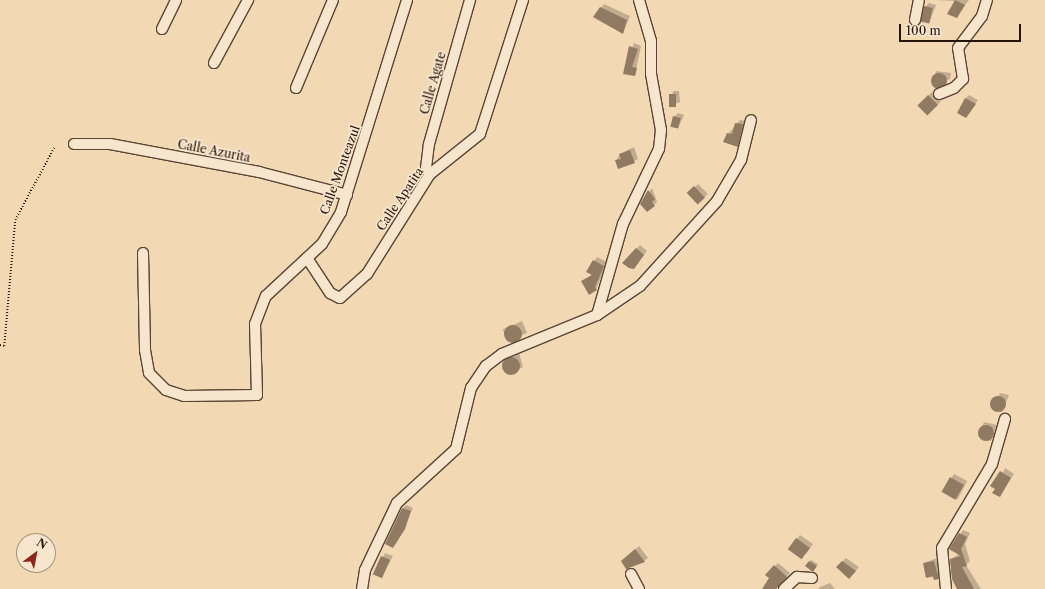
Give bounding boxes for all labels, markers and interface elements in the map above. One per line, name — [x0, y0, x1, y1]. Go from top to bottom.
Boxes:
scale bar — [901, 16, 1023, 42]
text: 100 m — [906, 23, 941, 38]
street label: Calle Agate — [417, 50, 449, 116]
street label: Calle Monteazul — [317, 123, 363, 217]
street label: Calle Azurita — [176, 137, 252, 165]
street label: Calle Apatita — [373, 164, 427, 234]
north arrow — [16, 533, 56, 573]
text: N — [34, 535, 50, 552]

